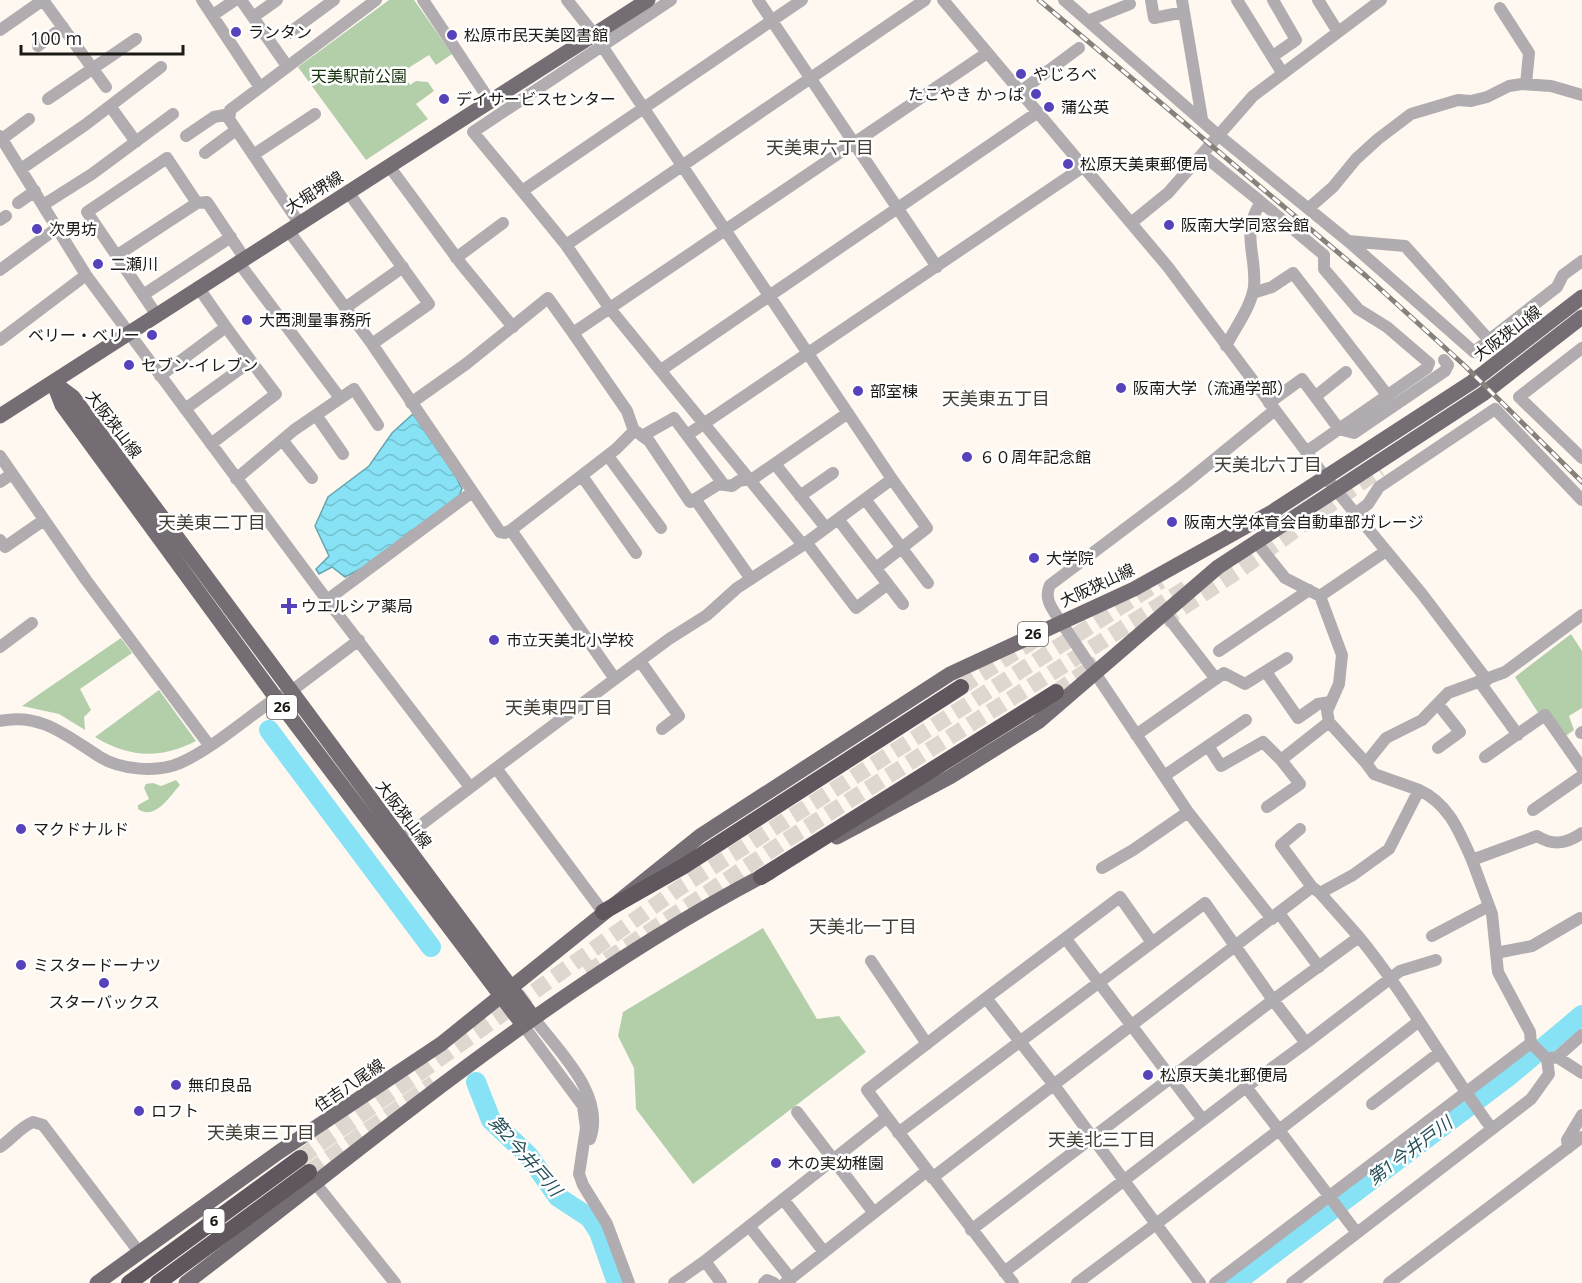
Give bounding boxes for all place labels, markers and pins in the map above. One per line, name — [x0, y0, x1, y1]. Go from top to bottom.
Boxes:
place label: ランタン — [248, 21, 312, 43]
place label: 松原市民天美図書館 — [464, 24, 608, 46]
marker: ランタン — [229, 25, 243, 39]
marker: 松原市民天美図書館 — [445, 28, 459, 42]
place label: やじろべ — [1033, 63, 1097, 85]
marker: やじろべ — [1014, 67, 1028, 81]
place label: たこやき かっぱ — [908, 83, 1024, 105]
marker: たこやき かっぱ — [1029, 87, 1043, 101]
place label: デイサービスセンター — [456, 88, 616, 110]
marker: デイサービスセンター — [437, 92, 451, 106]
place label: 蒲公英 — [1061, 96, 1109, 118]
marker: 蒲公英 — [1042, 100, 1056, 114]
place label: 松原天美東郵便局 — [1080, 153, 1208, 175]
marker: 松原天美東郵便局 — [1061, 157, 1075, 171]
place label: 阪南大学同窓会館 — [1181, 214, 1309, 236]
place label: 次男坊 — [49, 218, 97, 240]
marker: 阪南大学同窓会館 — [1162, 218, 1176, 232]
marker: 次男坊 — [30, 222, 44, 236]
place label: 二瀬川 — [110, 253, 158, 275]
marker: 二瀬川 — [91, 257, 105, 271]
place label: 大西測量事務所 — [259, 309, 371, 331]
marker: 大西測量事務所 — [240, 313, 254, 327]
place label: ベリー・ベリー — [28, 324, 140, 346]
marker: ベリー・ベリー — [145, 328, 159, 342]
place label: セブン-イレブン — [141, 354, 258, 376]
marker: セブン-イレブン — [122, 358, 136, 372]
place label: 阪南大学（流通学部） — [1133, 377, 1293, 399]
place label: 部室棟 — [870, 380, 918, 402]
marker: 阪南大学（流通学部） — [1114, 381, 1128, 395]
marker: 部室棟 — [851, 384, 865, 398]
place label: ６０周年記念館 — [979, 446, 1091, 468]
marker: ６０周年記念館 — [960, 450, 974, 464]
place label: 阪南大学体育会自動車部ガレージ — [1184, 511, 1424, 533]
marker: 阪南大学体育会自動車部ガレージ — [1165, 515, 1179, 529]
place label: 大学院 — [1046, 547, 1094, 569]
marker: 大学院 — [1027, 551, 1041, 565]
place label: ウエルシア薬局 — [301, 595, 413, 617]
marker: ウエルシア薬局 — [282, 599, 296, 613]
place label: 市立天美北小学校 — [506, 629, 634, 651]
marker: 市立天美北小学校 — [487, 633, 501, 647]
place label: マクドナルド — [33, 818, 129, 840]
marker: マクドナルド — [14, 822, 28, 836]
place label: ミスタードーナツ — [33, 954, 161, 976]
marker: ミスタードーナツ — [14, 958, 28, 972]
marker: スターバックス — [97, 976, 111, 990]
place label: スターバックス — [48, 991, 160, 1013]
place label: 松原天美北郵便局 — [1160, 1064, 1288, 1086]
marker: 松原天美北郵便局 — [1141, 1068, 1155, 1082]
place label: 無印良品 — [188, 1074, 252, 1096]
marker: 無印良品 — [169, 1078, 183, 1092]
place label: ロフト — [151, 1100, 199, 1122]
marker: ロフト — [132, 1104, 146, 1118]
place label: 木の実幼稚園 — [788, 1152, 884, 1174]
marker: 木の実幼稚園 — [769, 1156, 783, 1170]

